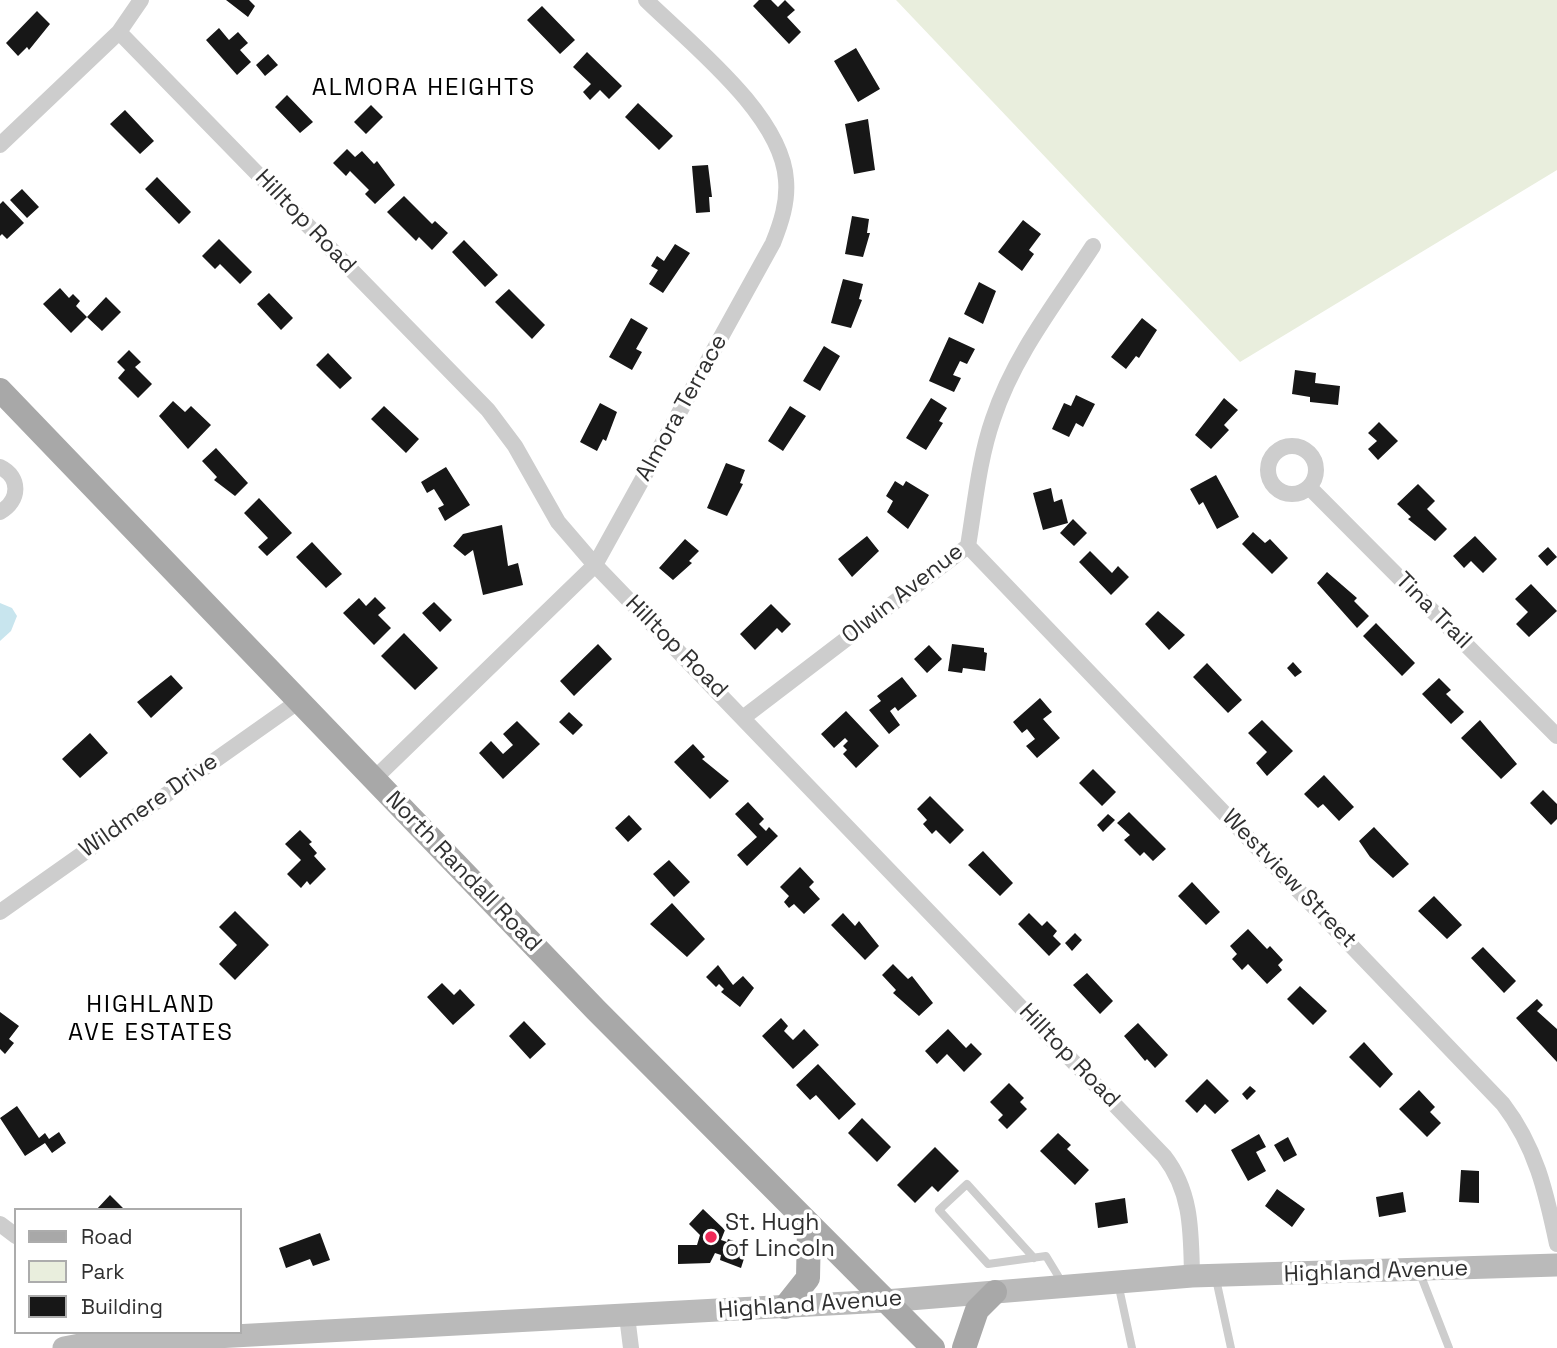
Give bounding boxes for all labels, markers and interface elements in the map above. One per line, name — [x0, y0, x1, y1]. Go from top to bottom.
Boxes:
district label: ALMORA HEIGHTS — [313, 74, 535, 102]
street label: Hilltop Road — [249, 164, 361, 280]
street label: Almora Terrace — [630, 330, 734, 486]
street label: Olwin Avenue — [837, 538, 969, 650]
street label: Tina Trail — [1389, 567, 1477, 655]
street label: Hilltop Road — [619, 590, 733, 704]
street label: Wildmere Drive — [75, 748, 223, 864]
street label: North Randall Road — [379, 786, 547, 958]
street label: Westview Street — [1216, 804, 1362, 954]
district label: HIGHLAND AVE ESTATES — [69, 991, 233, 1047]
street label: Hilltop Road — [1013, 998, 1125, 1114]
legend — [14, 1208, 242, 1334]
place label: St. Hugh of Lincoln — [725, 1210, 835, 1264]
text: Road — [81, 1223, 133, 1250]
marker: St. Hugh of Lincoln — [703, 1229, 719, 1245]
street label: Highland Avenue — [1283, 1255, 1469, 1289]
text: Park — [81, 1258, 125, 1285]
street label: Highland Avenue — [717, 1285, 903, 1325]
text: Building — [81, 1293, 163, 1320]

